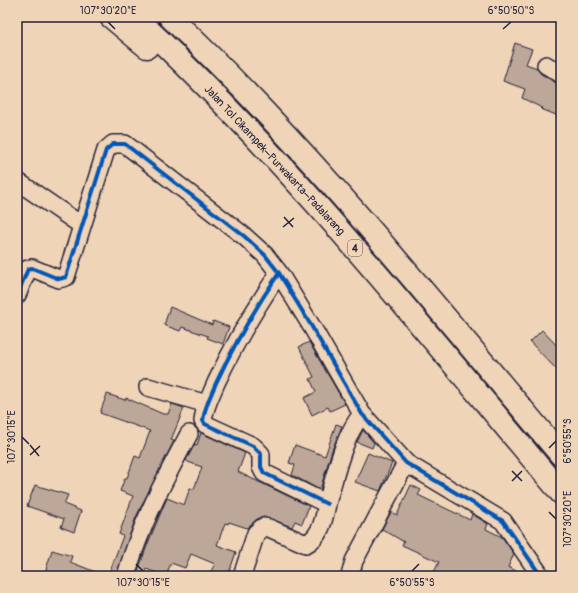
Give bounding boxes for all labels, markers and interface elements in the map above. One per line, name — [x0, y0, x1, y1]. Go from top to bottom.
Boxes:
text: 107°30'20"E — [80, 5, 136, 17]
text: 6°50'50"S — [488, 5, 534, 17]
street label: Jalan Tol Cikampek–Purwakarta–Padalarang — [202, 83, 348, 238]
road number: 4 — [348, 240, 362, 256]
text: 107°30'15"E — [6, 410, 18, 464]
text: 6°50'55"S — [562, 418, 574, 464]
text: 107°30'20"E — [562, 491, 574, 547]
text: 107°30'15"E — [116, 577, 170, 589]
text: 6°50'55"S — [389, 577, 435, 589]

